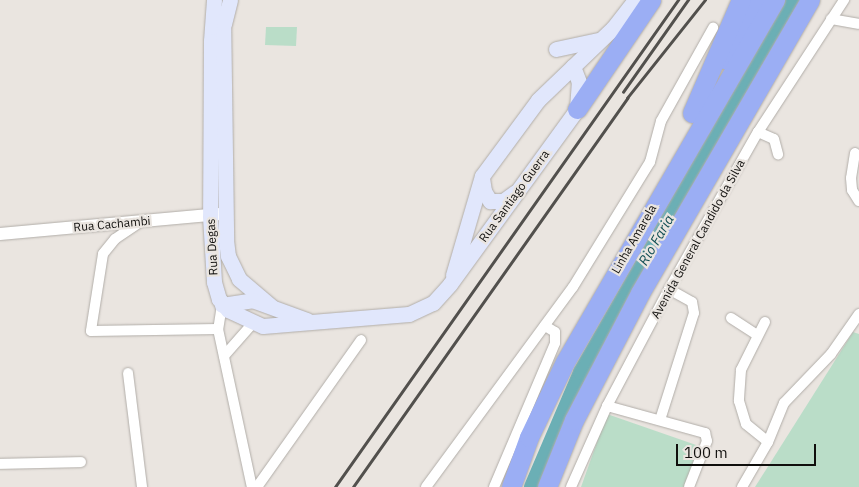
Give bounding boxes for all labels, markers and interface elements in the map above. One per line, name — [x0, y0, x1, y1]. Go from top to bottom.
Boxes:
street label: Rua Santiago Guerra — [476, 147, 552, 245]
street label: Avenida General Candido da Silva — [648, 157, 748, 321]
street label: Linha Amarela — [608, 202, 660, 276]
water label: Rio Faria — [635, 212, 677, 268]
street label: Rua Cachambi — [73, 213, 151, 235]
street label: Rua Degas — [203, 218, 221, 276]
scale bar — [679, 434, 819, 466]
text: 100 m — [684, 443, 728, 462]

